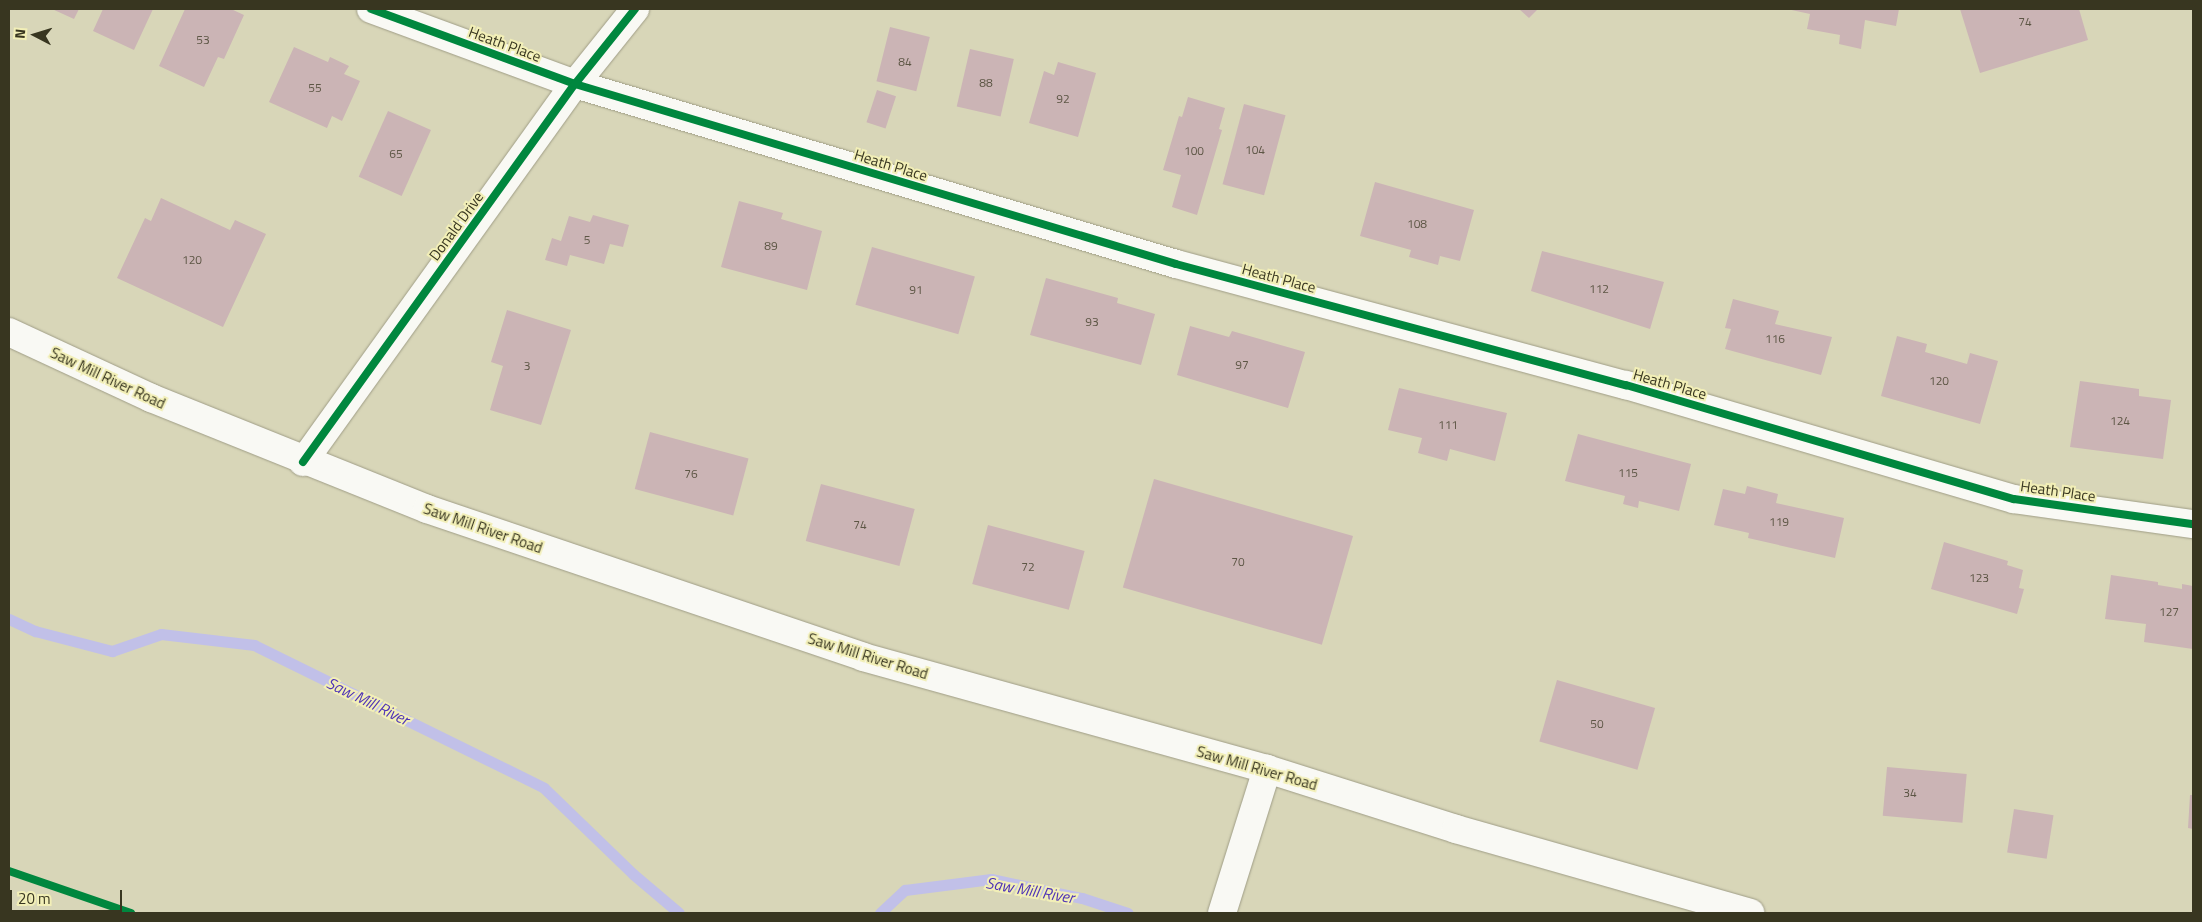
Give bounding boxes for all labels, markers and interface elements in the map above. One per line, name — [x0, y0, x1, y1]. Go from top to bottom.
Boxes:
north arrow — [10, 10, 60, 60]
house number: 74 — [2018, 15, 2032, 29]
street label: Heath Place — [466, 23, 544, 65]
text: N — [9, 28, 30, 39]
house number: 53 — [196, 33, 210, 47]
house number: 84 — [898, 55, 912, 69]
house number: 88 — [979, 76, 993, 90]
house number: 55 — [308, 81, 322, 95]
house number: 92 — [1056, 92, 1070, 106]
house number: 104 — [1245, 143, 1265, 157]
house number: 100 — [1184, 144, 1204, 158]
street label: Heath Place — [852, 145, 930, 185]
house number: 65 — [389, 147, 403, 161]
street label: Donald Drive — [425, 188, 487, 264]
house number: 108 — [1407, 217, 1427, 231]
house number: 5 — [584, 233, 590, 247]
house number: 89 — [764, 239, 778, 253]
house number: 120 — [182, 253, 202, 267]
street label: Heath Place — [1240, 260, 1318, 296]
house number: 112 — [1589, 282, 1609, 296]
house number: 91 — [909, 283, 923, 297]
house number: 93 — [1085, 315, 1099, 329]
house number: 116 — [1765, 332, 1785, 346]
street label: Saw Mill River Road — [48, 344, 168, 412]
house number: 97 — [1235, 358, 1249, 372]
house number: 3 — [524, 359, 530, 373]
street label: Heath Place — [1631, 365, 1709, 403]
house number: 120 — [1929, 374, 1949, 388]
house number: 124 — [2110, 414, 2130, 428]
house number: 111 — [1438, 418, 1458, 432]
house number: 115 — [1618, 466, 1638, 480]
house number: 76 — [684, 467, 698, 481]
street label: Heath Place — [2019, 477, 2097, 505]
street label: Saw Mill River Road — [421, 499, 545, 557]
house number: 119 — [1769, 515, 1789, 529]
house number: 74 — [853, 518, 867, 532]
house number: 70 — [1231, 555, 1245, 569]
house number: 72 — [1021, 560, 1035, 574]
house number: 123 — [1969, 571, 1989, 585]
house number: 127 — [2159, 605, 2179, 619]
street label: Saw Mill River Road — [806, 629, 930, 683]
water label: Saw Mill River — [324, 673, 412, 729]
house number: 50 — [1590, 717, 1604, 731]
street label: Saw Mill River Road — [1195, 742, 1319, 794]
house number: 34 — [1903, 786, 1917, 800]
water label: Saw Mill River — [984, 873, 1076, 907]
scale bar — [12, 880, 125, 912]
text: 20 m — [18, 887, 51, 910]

